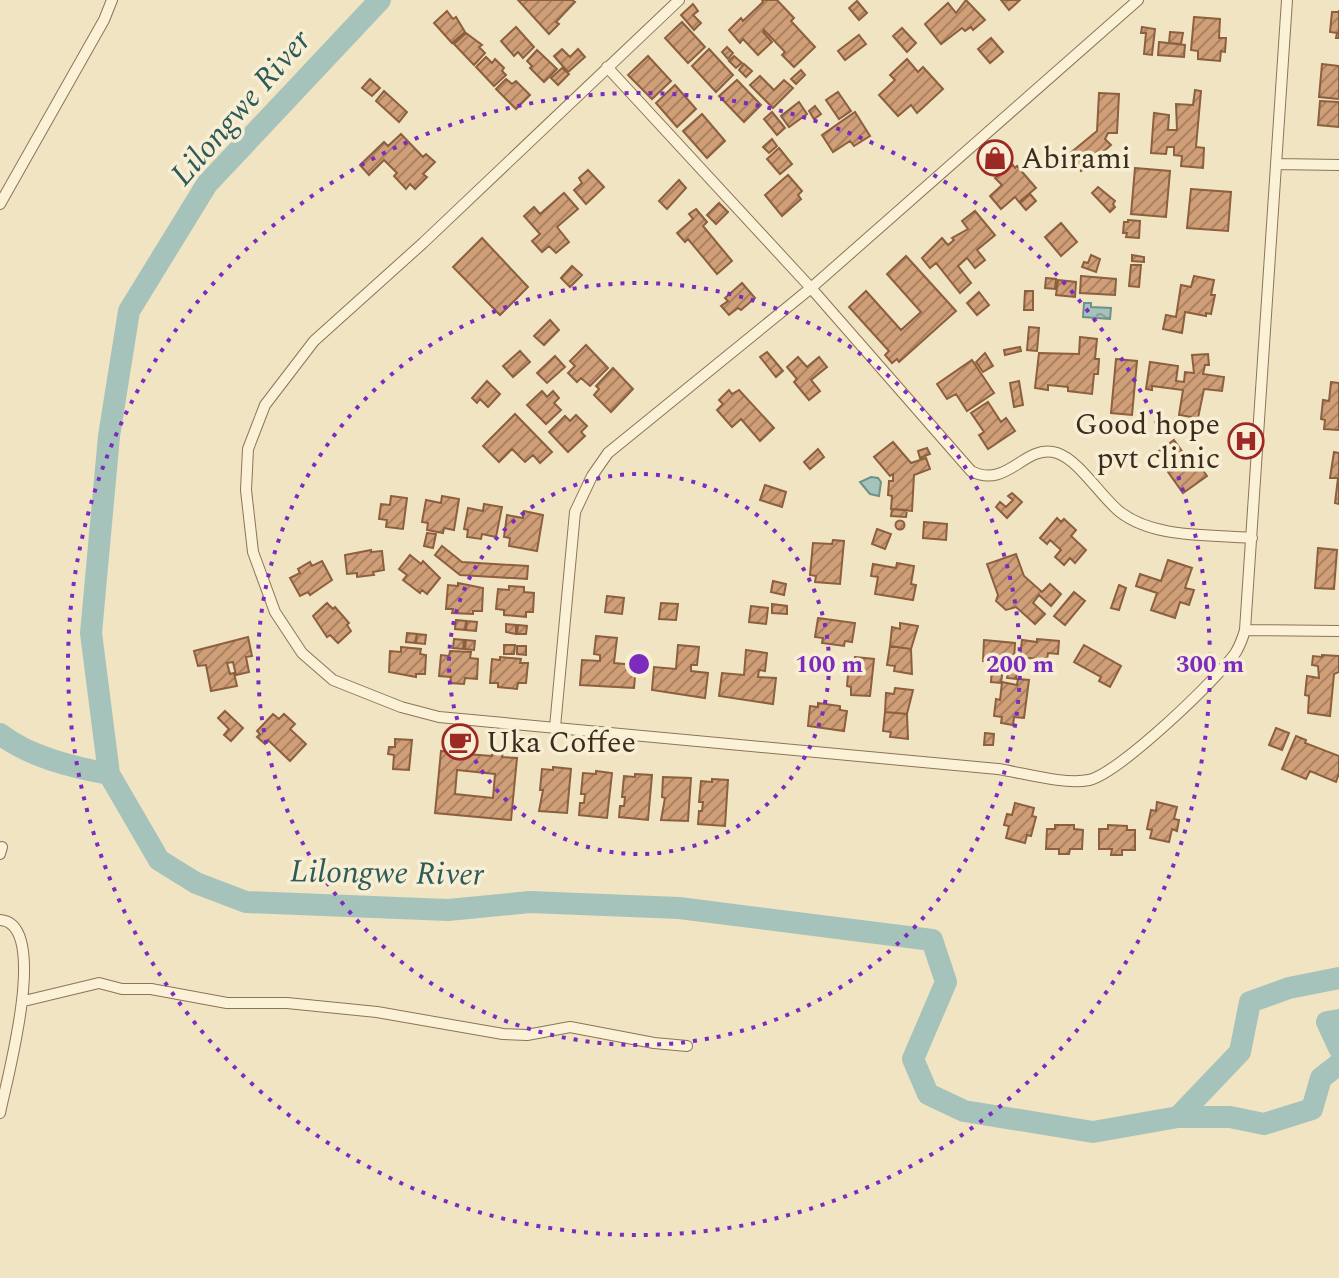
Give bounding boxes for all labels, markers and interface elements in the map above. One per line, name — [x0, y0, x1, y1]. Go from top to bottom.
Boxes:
water label: Lilongwe River — [159, 18, 324, 197]
place label: Abirami — [1021, 136, 1131, 182]
shop icon: Abirami — [976, 139, 1014, 177]
place label: Good hope pvt clinic — [1075, 402, 1220, 482]
hospital icon: Good hope pvt clinic — [1227, 422, 1265, 460]
text: 100 m — [795, 647, 863, 683]
text: 200 m — [986, 647, 1054, 683]
text: 300 m — [1176, 647, 1244, 683]
centre of rings — [625, 650, 653, 678]
place label: Uka Coffee — [486, 720, 636, 766]
cafe icon: Uka Coffee — [441, 723, 479, 761]
water label: Lilongwe River — [289, 847, 485, 900]

